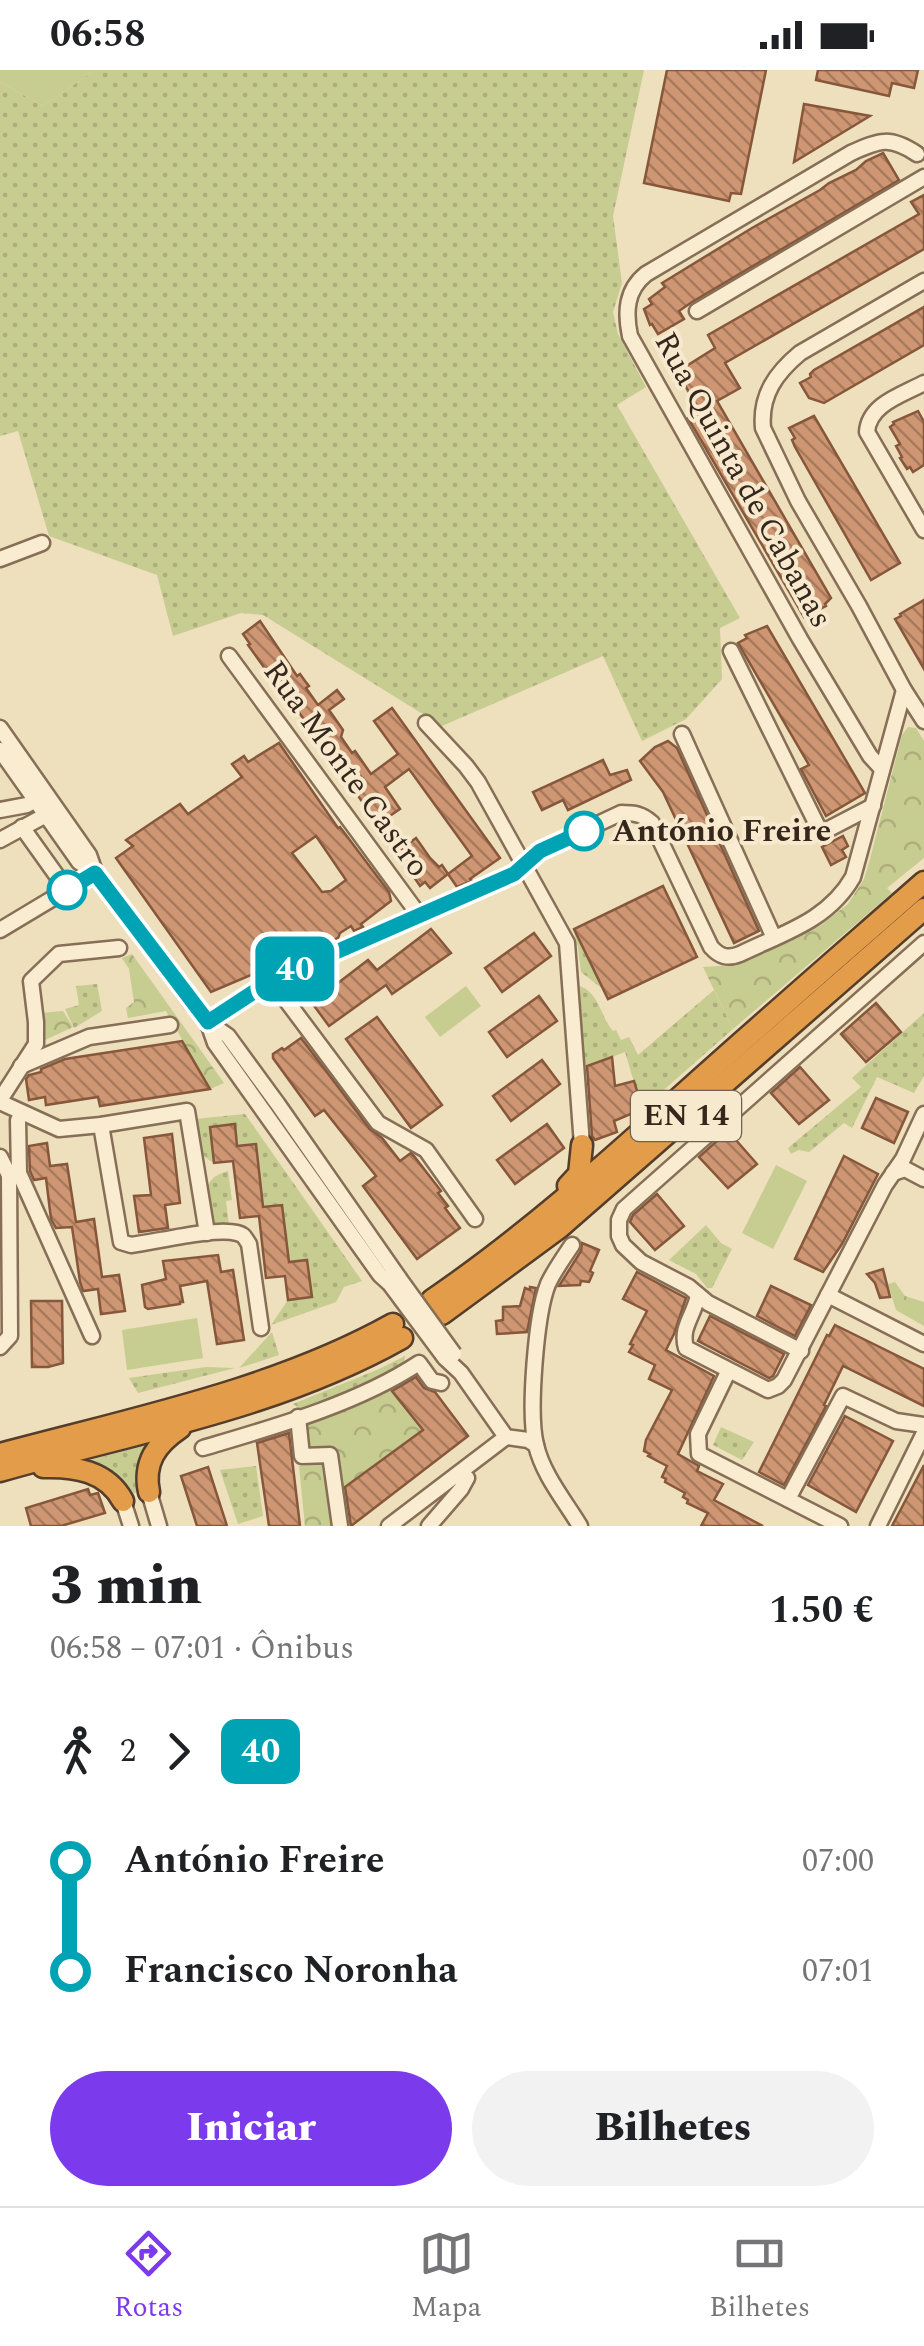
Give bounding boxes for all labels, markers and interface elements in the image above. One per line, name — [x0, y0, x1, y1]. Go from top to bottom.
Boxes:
text: 06:58 — [50, 6, 145, 64]
street label: Rua Quinta de Cabanas — [641, 323, 845, 637]
street label: Rua Monte Castro — [250, 650, 442, 888]
place label: António Freire — [612, 807, 832, 856]
marker: António Freire — [565, 812, 603, 850]
unlabelled marker — [48, 871, 86, 909]
line badge: 40 — [250, 936, 340, 1002]
text: 40 — [275, 943, 315, 996]
road number: EN 14 — [631, 1091, 741, 1141]
text: 3 min — [50, 1545, 202, 1628]
text: 1.50 € — [769, 1582, 874, 1640]
text: 06:58 – 07:01 · Ônibus — [50, 1624, 354, 1673]
icon: walk — [50, 1724, 105, 1779]
icon: forward — [151, 1724, 206, 1779]
text: 40 — [241, 1725, 280, 1778]
text: 2 — [120, 1727, 136, 1776]
text: António Freire — [124, 1832, 385, 1890]
text: 07:00 — [802, 1837, 874, 1886]
text: Francisco Noronha — [124, 1942, 458, 2000]
text: 07:01 — [802, 1947, 874, 1996]
button: Iniciar — [50, 2071, 452, 2186]
button: Bilhetes — [472, 2071, 874, 2186]
tab: Rotas — [114, 2226, 183, 2329]
tab: Mapa — [411, 2226, 481, 2329]
tab: Bilhetes — [709, 2226, 810, 2329]

